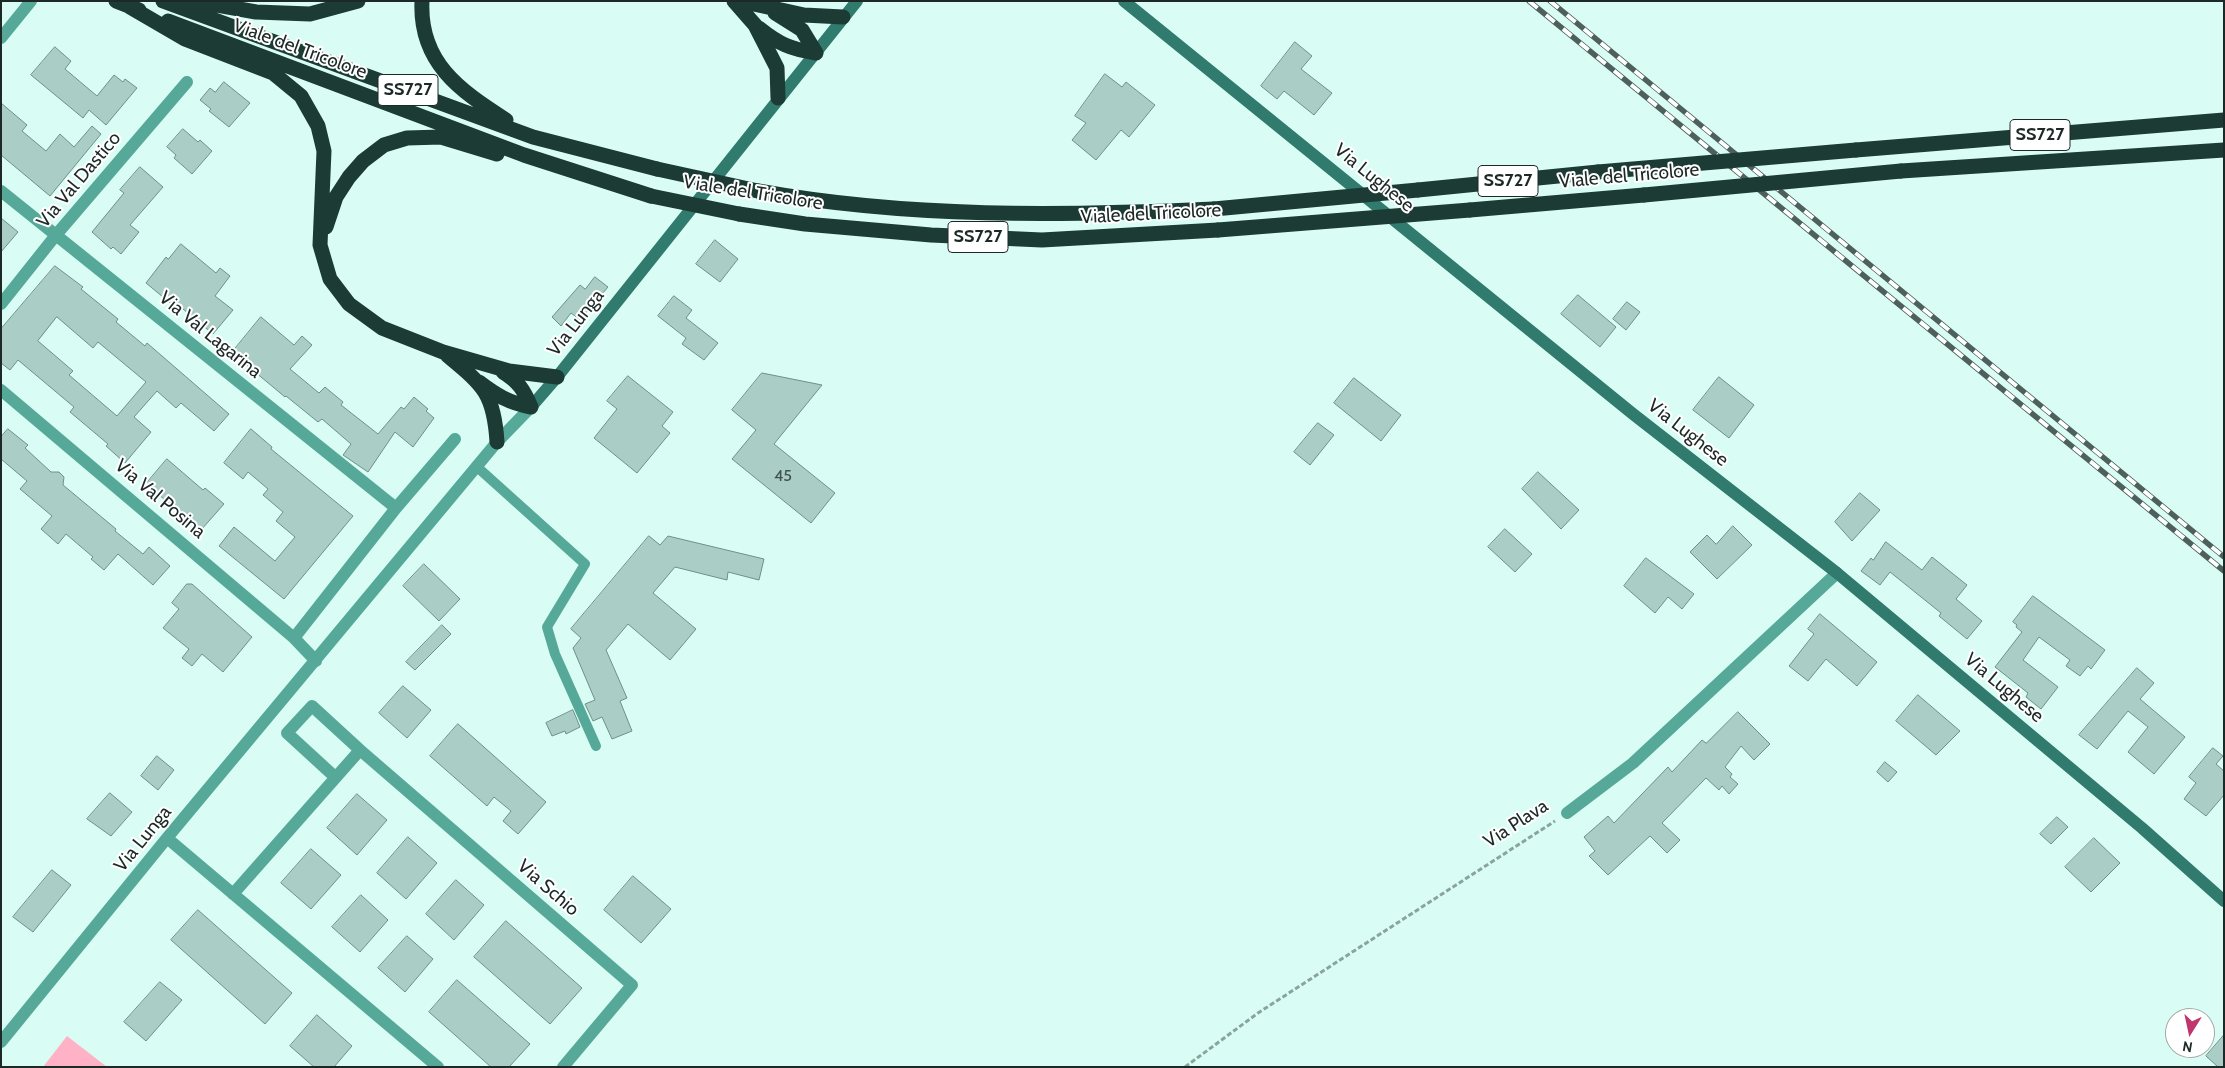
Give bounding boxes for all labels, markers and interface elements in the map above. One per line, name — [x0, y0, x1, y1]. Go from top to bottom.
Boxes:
street label: Viale del Tricolore — [230, 14, 370, 84]
road number: SS727 — [378, 74, 438, 106]
road number: SS727 — [2010, 120, 2070, 150]
street label: Via Val Dastico — [32, 127, 126, 233]
street label: Via Lughese — [1329, 139, 1419, 217]
street label: Viale del Tricolore — [1558, 159, 1700, 193]
road number: SS727 — [1478, 166, 1538, 197]
street label: Viale del Tricolore — [682, 171, 824, 215]
street label: Viale del Tricolore — [1080, 199, 1222, 229]
road number: SS727 — [948, 222, 1008, 252]
street label: Via Lunga — [543, 285, 609, 361]
street label: Via Val Lagarina — [154, 287, 266, 383]
street label: Via Lughese — [1643, 394, 1733, 472]
street label: Via Val Posina — [110, 455, 210, 543]
house number: 45 — [774, 466, 792, 486]
street label: Via Lughese — [1960, 648, 2048, 728]
street label: Via Plava — [1479, 795, 1553, 853]
street label: Via Lunga — [109, 801, 177, 877]
street label: Via Schio — [512, 855, 584, 921]
north arrow — [2165, 1008, 2215, 1058]
text: N — [2181, 1037, 2194, 1057]

